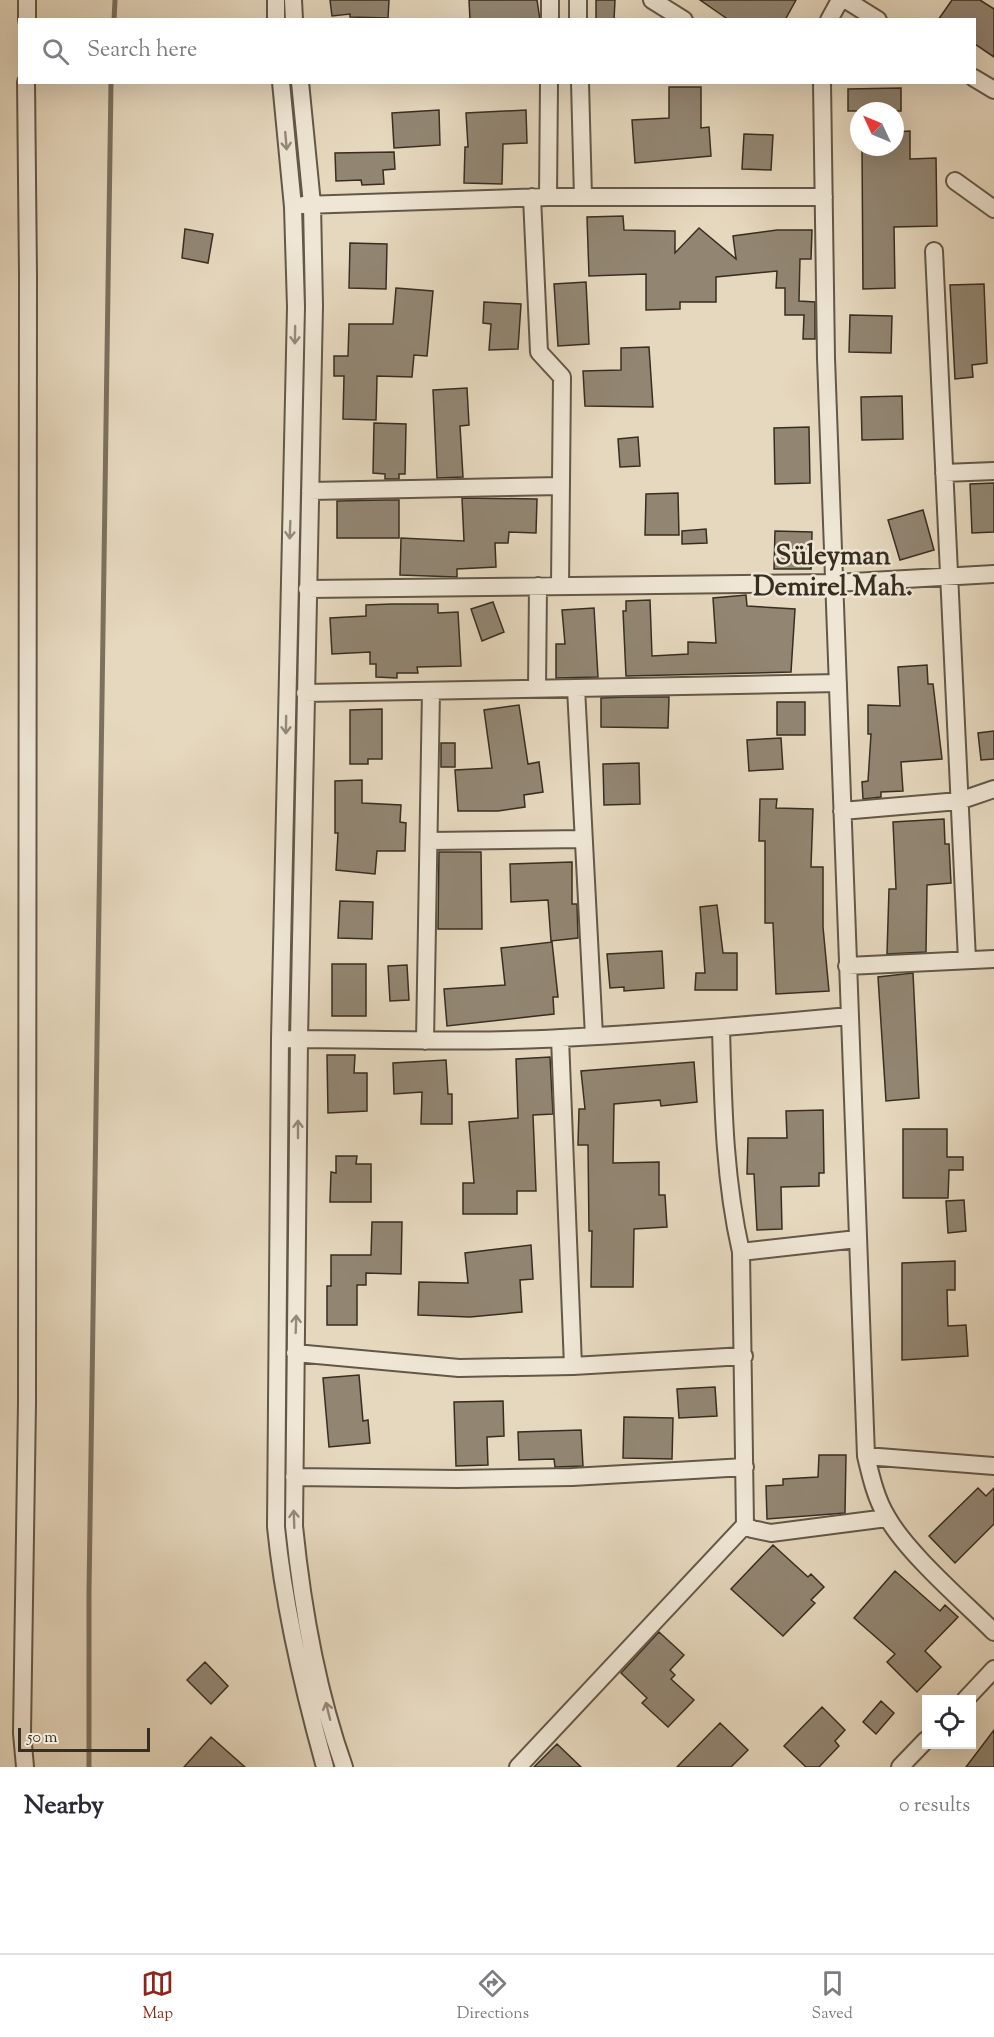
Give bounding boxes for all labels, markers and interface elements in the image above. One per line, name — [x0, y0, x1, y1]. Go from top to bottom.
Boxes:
search box — [18, 18, 976, 84]
icon: search — [39, 35, 72, 68]
text: Search here — [87, 35, 197, 67]
north arrow — [850, 102, 904, 156]
one-way arrow — [281, 130, 292, 150]
one-way arrow — [289, 325, 301, 345]
one-way arrow — [284, 520, 296, 540]
district label: Süleyman Demirel Mah. — [753, 538, 913, 608]
one-way arrow — [281, 715, 292, 735]
one-way arrow — [292, 1120, 304, 1140]
one-way arrow — [290, 1315, 301, 1335]
one-way arrow — [289, 1510, 300, 1530]
map controls — [922, 1695, 976, 1749]
button: locate — [922, 1695, 976, 1749]
one-way arrow — [322, 1701, 334, 1720]
scale bar — [18, 1725, 150, 1752]
text: 50 m — [27, 1727, 58, 1750]
text: Nearby — [24, 1788, 104, 1825]
text: 0 results — [899, 1792, 970, 1821]
tab: Map — [141, 1967, 174, 2026]
tab: Directions — [457, 1967, 529, 2026]
tab: Saved — [812, 1967, 853, 2026]

